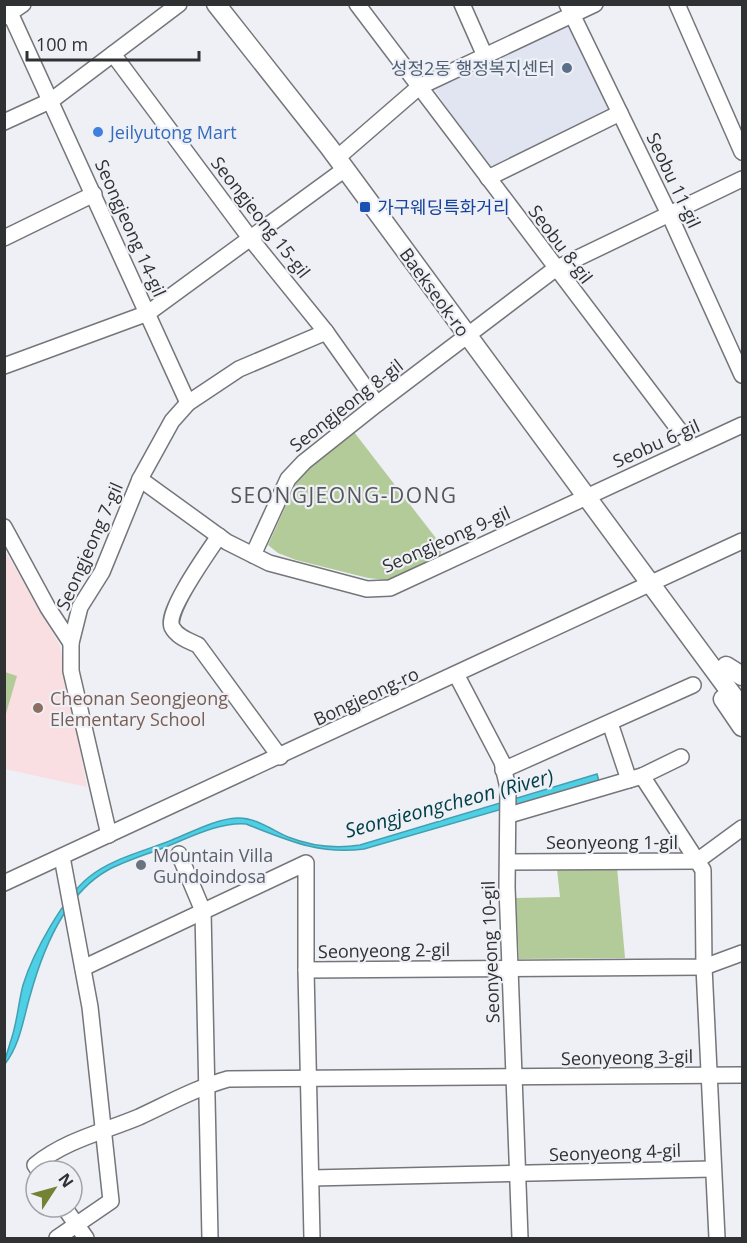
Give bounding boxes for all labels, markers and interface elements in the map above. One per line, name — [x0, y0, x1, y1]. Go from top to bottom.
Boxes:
scale bar — [27, 24, 200, 62]
text: 100 m — [36, 32, 88, 56]
place label: 성정2동 행정복지센터 — [391, 56, 555, 80]
marker: 성정2동 행정복지센터 — [560, 61, 574, 75]
place label: Jeilyutong Mart — [108, 120, 237, 144]
marker: Jeilyutong Mart — [91, 125, 105, 139]
street label: Seobu 11-gil — [641, 128, 707, 232]
street label: Seongjeong 15-gil — [206, 151, 316, 283]
street label: Seongjeong 14-gil — [90, 156, 172, 300]
place label: 가구웨딩특화거리 — [377, 195, 509, 219]
marker: 가구웨딩특화거리 — [358, 200, 372, 214]
street label: Seobu 8-gil — [524, 200, 598, 288]
street label: Baekseok-ro — [395, 243, 475, 341]
street label: Seongjeong 8-gil — [284, 353, 408, 457]
street label: Seobu 6-gil — [609, 413, 703, 473]
street label: Seongjeong 7-gil — [50, 478, 128, 614]
district label: SEONGJEONG-DONG — [230, 481, 458, 509]
street label: Seongjeong 9-gil — [378, 500, 514, 578]
street label: Bongjeong-ro — [309, 661, 423, 731]
place label: Cheonan Seongjeong Elementary School — [50, 686, 228, 731]
marker: Cheonan Seongjeong Elementary School — [31, 701, 45, 715]
water label: Seongjeongcheon (River) — [342, 762, 556, 844]
street label: Seonyeong 1-gil — [546, 830, 678, 854]
place label: Mountain Villa Gundoindosa — [153, 843, 273, 888]
marker: Mountain Villa Gundoindosa — [134, 858, 148, 872]
street label: Seonyeong 10-gil — [476, 880, 504, 1024]
street label: Seonyeong 2-gil — [318, 937, 450, 963]
street label: Seonyeong 3-gil — [561, 1044, 693, 1070]
street label: Seonyeong 4-gil — [549, 1138, 681, 1166]
north arrow — [24, 1159, 84, 1219]
text: N — [53, 1168, 79, 1192]

